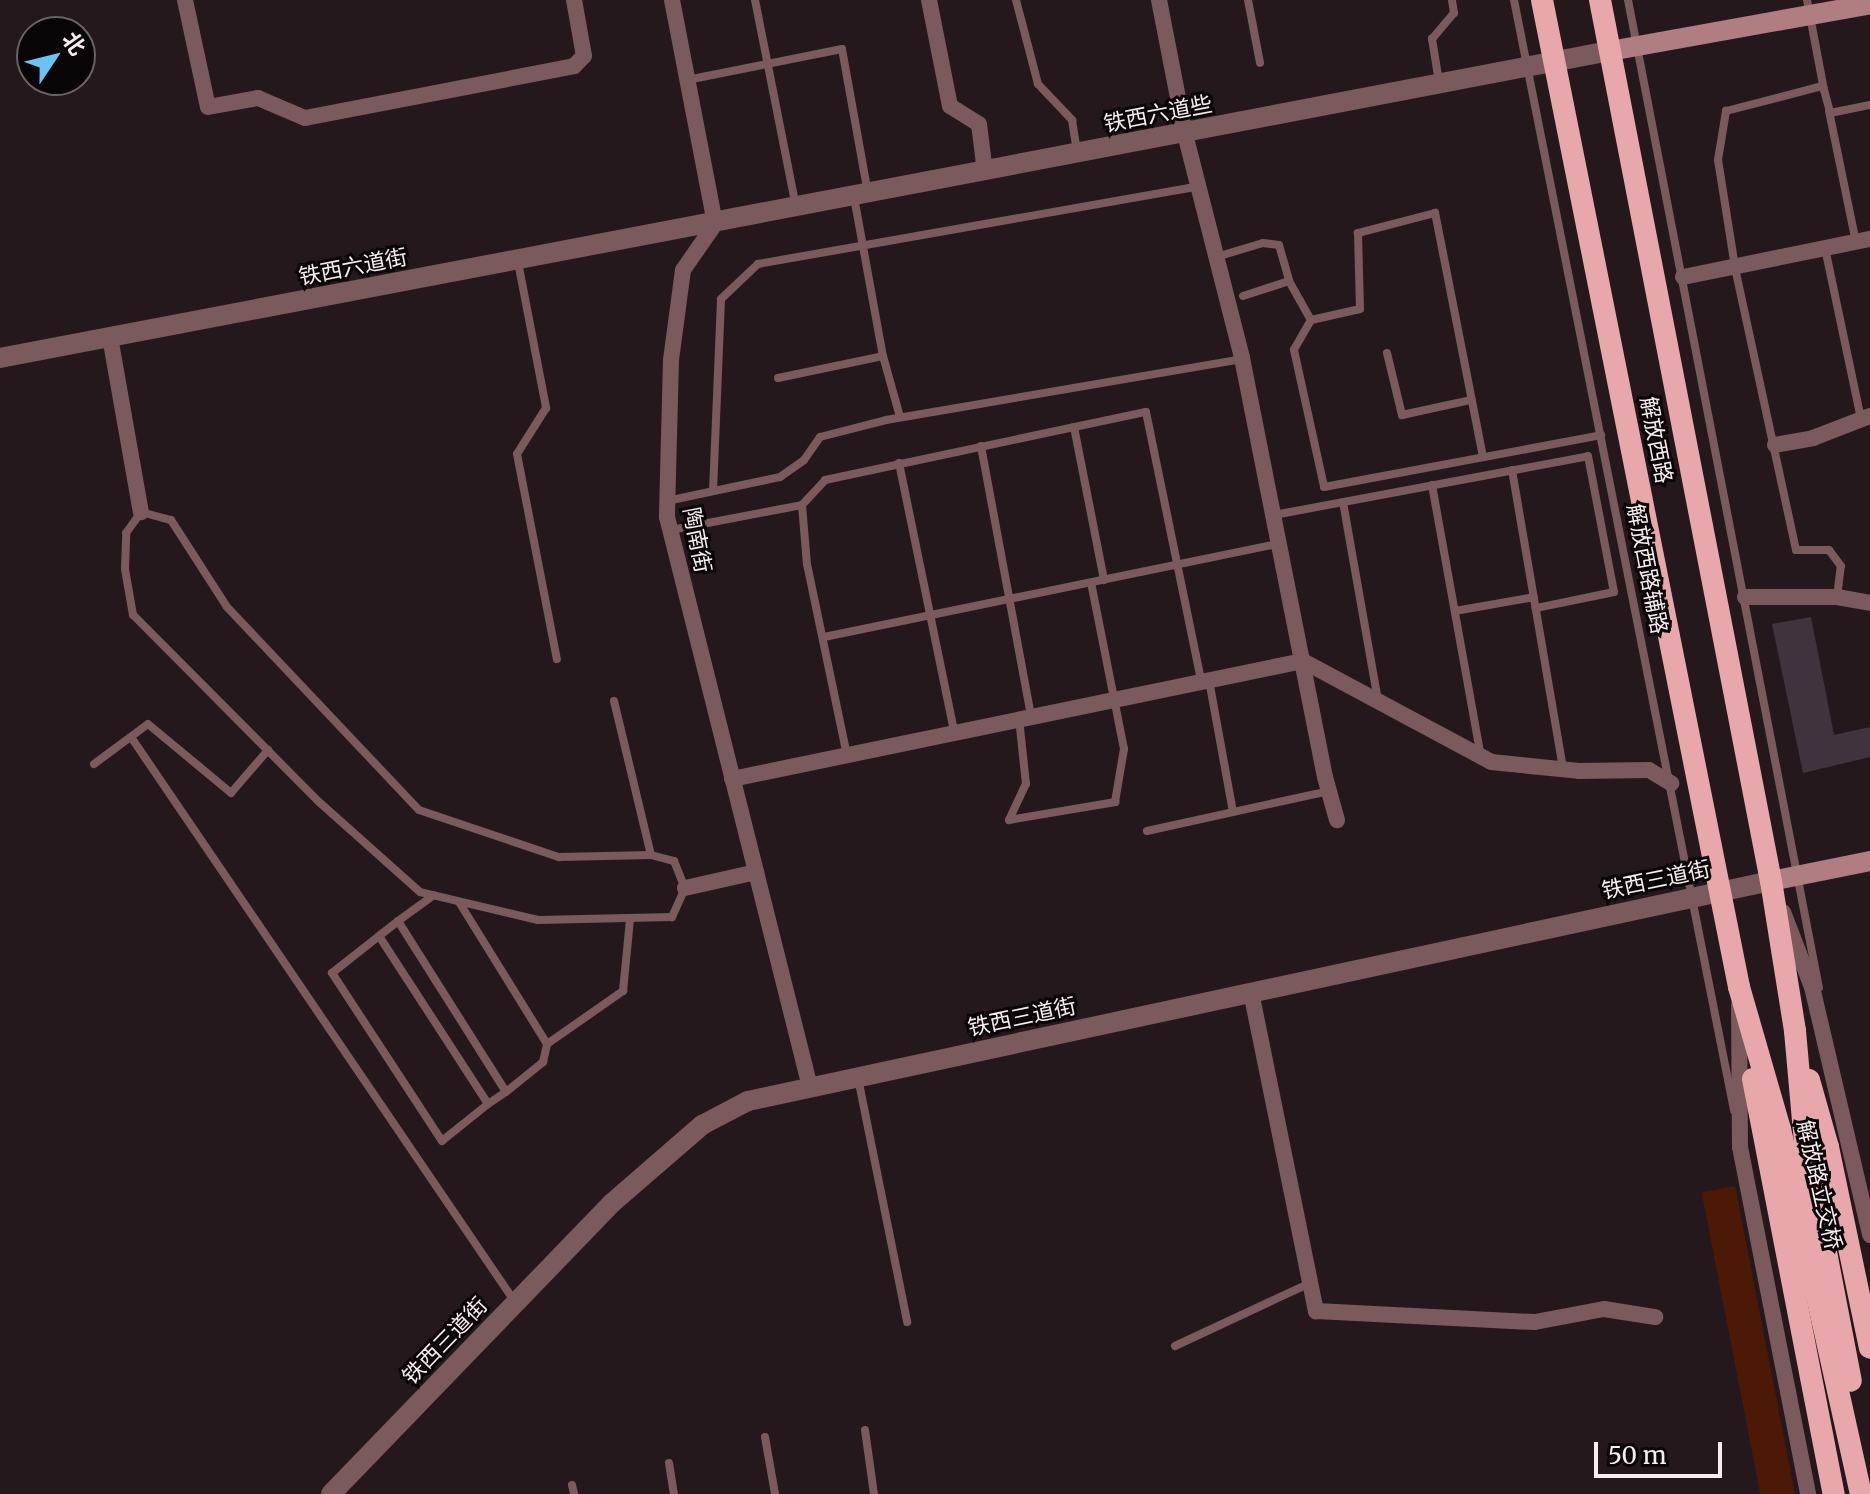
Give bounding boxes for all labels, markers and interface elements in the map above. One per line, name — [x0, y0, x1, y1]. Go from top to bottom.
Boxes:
north arrow — [16, 16, 96, 96]
text: 北 — [56, 26, 92, 60]
street label: 铁西六道些 — [1101, 91, 1215, 137]
street label: 铁西六道街 — [296, 244, 410, 290]
street label: 解放西路 — [1635, 394, 1677, 486]
street label: 解放西路辅路 — [1621, 502, 1673, 636]
street label: 陶南街 — [678, 505, 716, 575]
street label: 铁西三道街 — [1599, 856, 1713, 904]
street label: 铁西三道街 — [965, 993, 1079, 1041]
street label: 解放路立交桥 — [1791, 1118, 1847, 1252]
street label: 铁西三道街 — [397, 1292, 493, 1390]
scale bar — [1598, 1426, 1726, 1476]
text: 50 m — [1608, 1440, 1667, 1471]

